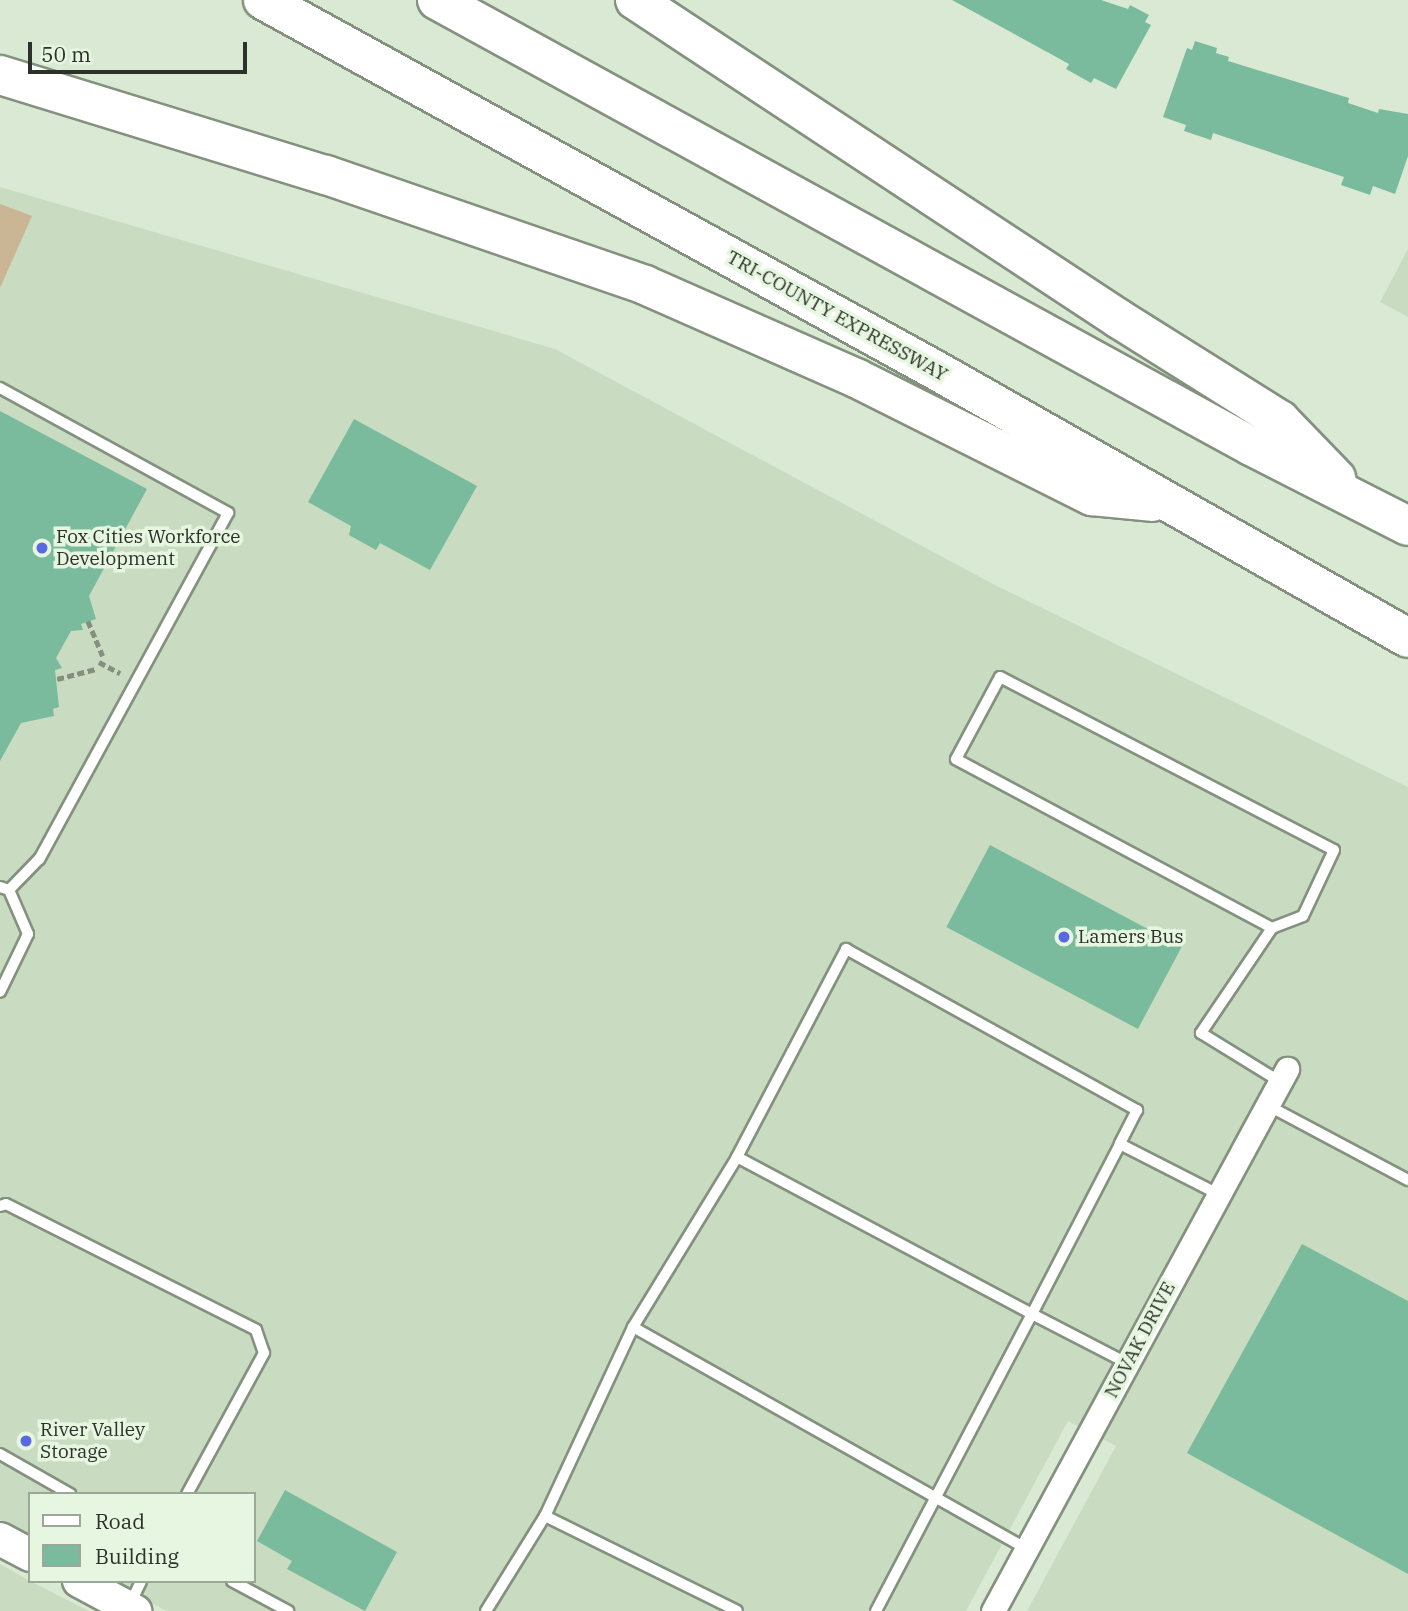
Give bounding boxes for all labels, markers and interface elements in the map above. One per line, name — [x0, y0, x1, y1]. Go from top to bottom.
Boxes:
scale bar — [32, 28, 250, 72]
text: 50 m — [41, 40, 91, 68]
street label: TRI-COUNTY EXPRESSWAY — [723, 246, 951, 386]
place label: Fox Cities Workforce Development — [56, 526, 241, 570]
marker: Fox Cities Workforce Development — [34, 540, 50, 556]
place label: Lamers Bus — [1078, 926, 1184, 948]
marker: Lamers Bus — [1056, 929, 1072, 945]
street label: NOVAK DRIVE — [1100, 1278, 1180, 1402]
place label: River Valley Storage — [40, 1419, 145, 1463]
marker: River Valley Storage — [18, 1433, 34, 1449]
legend — [28, 1492, 256, 1583]
text: Road — [95, 1507, 145, 1535]
text: Building — [95, 1542, 179, 1570]

